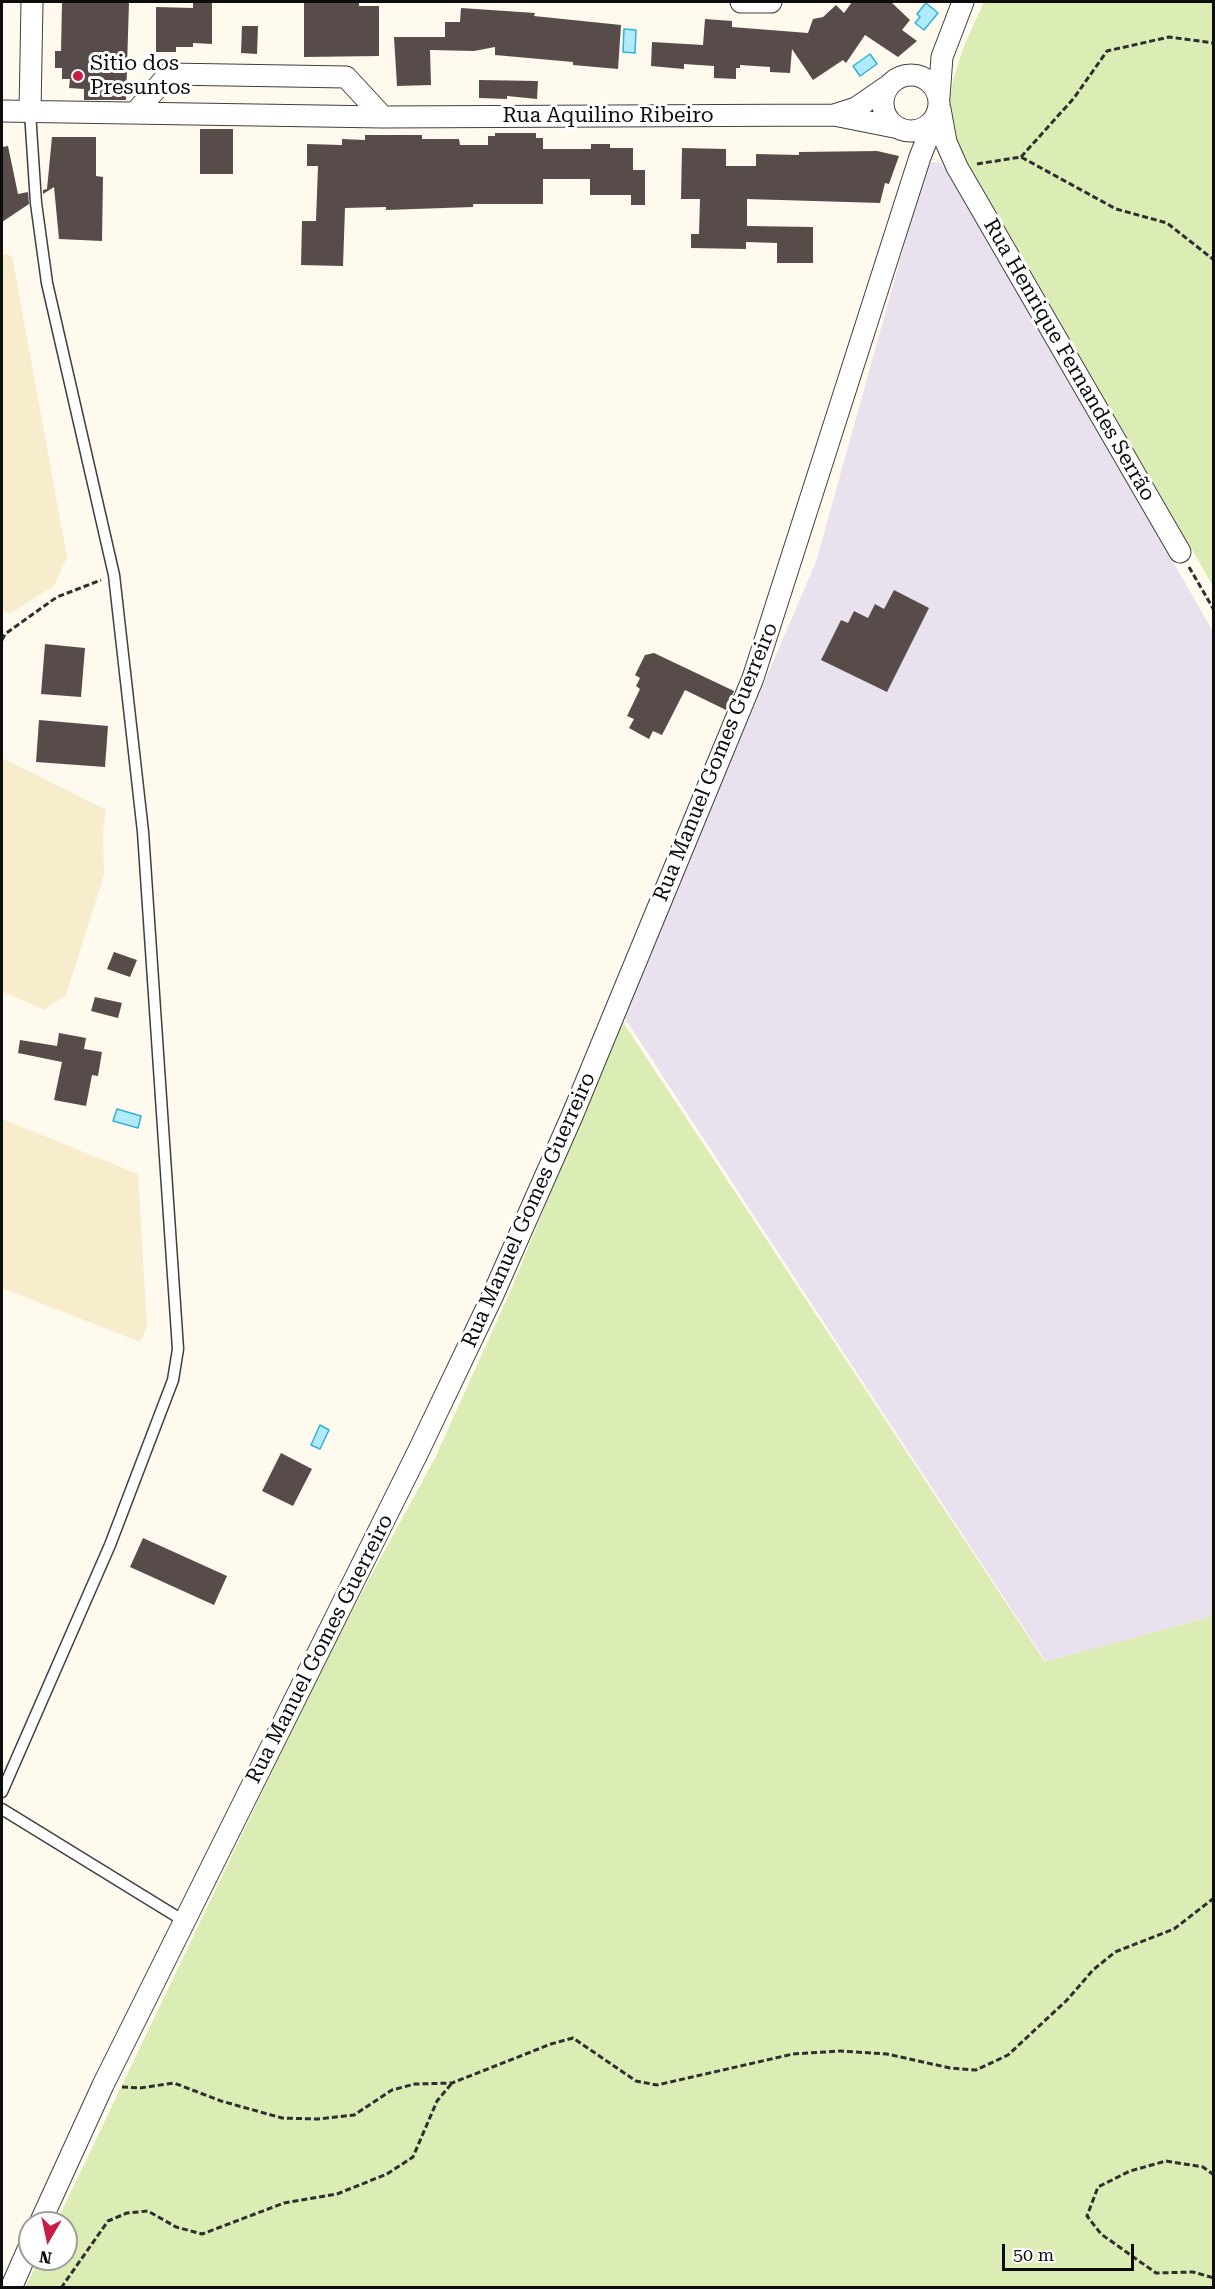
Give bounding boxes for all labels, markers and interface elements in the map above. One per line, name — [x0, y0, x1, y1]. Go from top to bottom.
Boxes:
place label: Sitio dos Presuntos — [90, 51, 191, 101]
marker: Sitio dos Presuntos — [71, 69, 85, 83]
street label: Rua Aquilino Ribeiro — [502, 103, 714, 129]
street label: Rua Henrique Fernandes Serrão — [978, 214, 1160, 506]
street label: Rua Manuel Gomes Guerreiro — [648, 619, 784, 905]
street label: Rua Manuel Gomes Guerreiro — [457, 1069, 601, 1351]
street label: Rua Manuel Gomes Guerreiro — [241, 1510, 399, 1788]
north arrow — [18, 2211, 78, 2271]
scale bar — [1005, 2232, 1137, 2270]
text: 50 m — [1013, 2244, 1054, 2265]
text: N — [38, 2247, 53, 2268]

